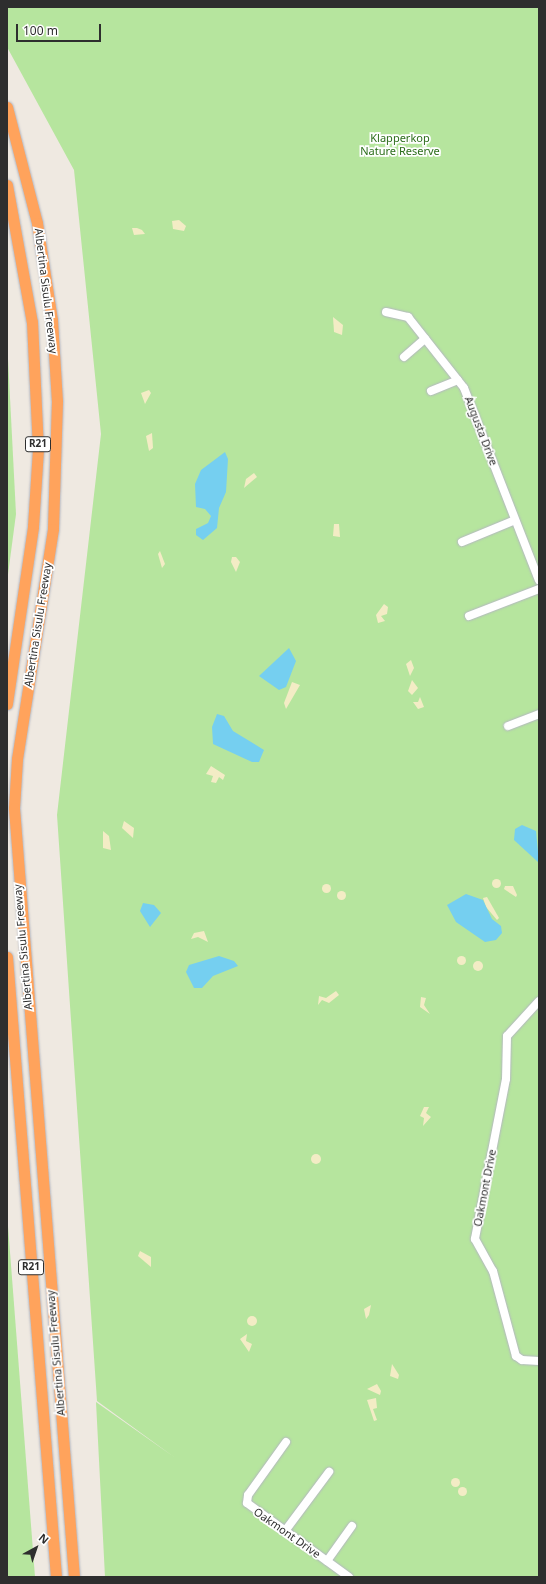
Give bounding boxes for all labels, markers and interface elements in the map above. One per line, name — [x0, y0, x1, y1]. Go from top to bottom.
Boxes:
scale bar — [18, 16, 103, 42]
text: 100 m — [23, 22, 58, 39]
park label: Klapperkop Nature Reserve — [360, 132, 440, 158]
street label: Albertina Sisulu Freeway — [32, 228, 60, 354]
street label: Augusta Drive — [462, 395, 500, 467]
road number: R21 — [25, 436, 51, 452]
street label: Albertina Sisulu Freeway — [22, 562, 54, 688]
street label: Albertina Sisulu Freeway — [11, 884, 35, 1010]
street label: Oakmont Drive — [471, 1148, 499, 1228]
road number: R21 — [18, 1259, 44, 1275]
street label: Albertina Sisulu Freeway — [44, 1290, 68, 1416]
street label: Oakmont Drive — [251, 1505, 323, 1561]
north arrow — [16, 1528, 56, 1568]
text: N — [36, 1530, 52, 1547]

